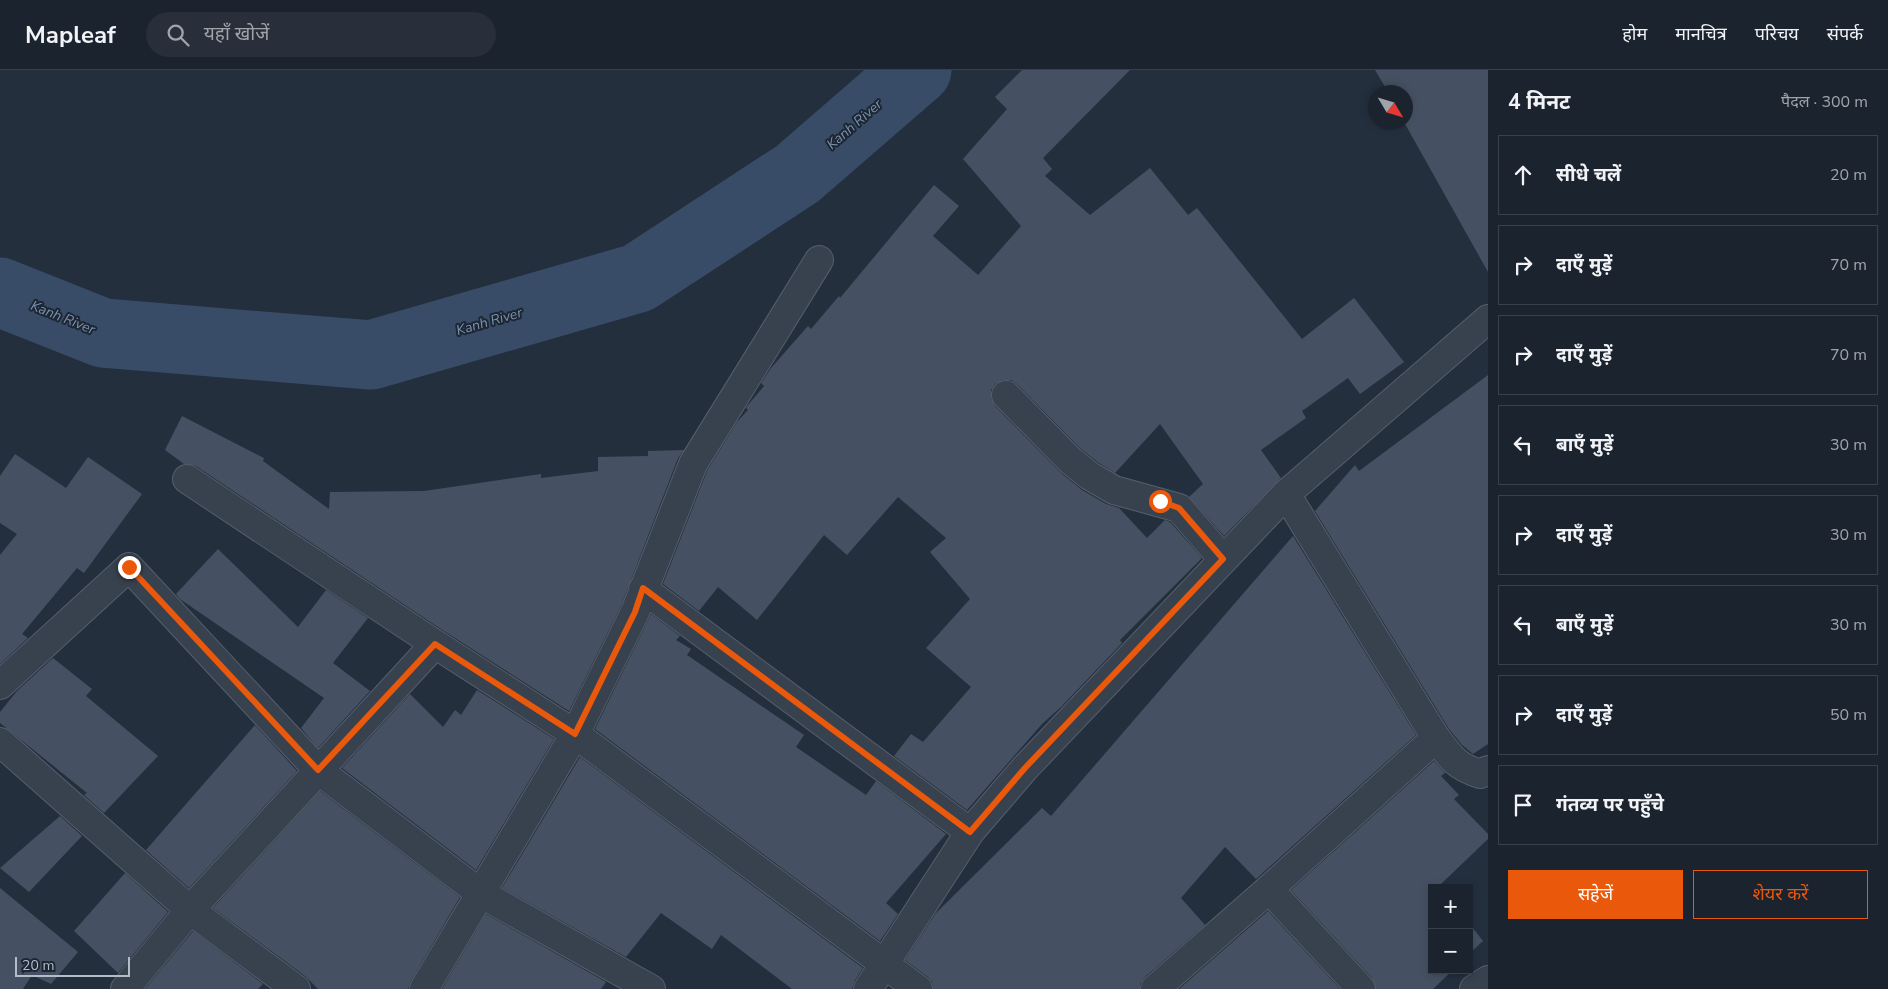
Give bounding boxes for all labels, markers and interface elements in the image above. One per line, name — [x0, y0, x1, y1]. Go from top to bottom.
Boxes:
search box — [146, 12, 496, 57]
text: Mapleaf — [25, 19, 116, 51]
icon: search — [164, 21, 192, 49]
text: यहाँ खोजें — [204, 21, 269, 47]
text: होम — [1622, 22, 1647, 46]
text: मानचित्र — [1675, 22, 1727, 46]
text: परिचय — [1755, 22, 1799, 46]
text: संपर्क — [1827, 22, 1863, 46]
north arrow — [1368, 85, 1413, 130]
text: 4 मिनट — [1508, 88, 1570, 116]
text: पैदल · 300 m — [1781, 91, 1868, 113]
water label: Kanh River — [822, 94, 887, 154]
icon: ahead — [1509, 161, 1537, 189]
text: सीधे चलें — [1556, 162, 1621, 188]
text: 20 m — [1830, 164, 1867, 186]
icon: right — [1509, 251, 1537, 279]
text: दाएँ मुड़ें — [1556, 252, 1612, 278]
text: 70 m — [1830, 254, 1867, 276]
water label: Kanh River — [28, 296, 99, 339]
water label: Kanh River — [454, 303, 525, 340]
icon: right — [1509, 341, 1537, 369]
text: दाएँ मुड़ें — [1556, 342, 1612, 368]
text: 70 m — [1830, 344, 1867, 366]
icon: left — [1509, 431, 1537, 459]
text: बाएँ मुड़ें — [1556, 432, 1613, 458]
text: 30 m — [1830, 434, 1867, 456]
route start — [1149, 490, 1172, 513]
icon: right — [1509, 521, 1537, 549]
text: दाएँ मुड़ें — [1556, 522, 1612, 548]
text: 30 m — [1830, 524, 1867, 546]
route end — [118, 556, 141, 579]
icon: left — [1509, 611, 1537, 639]
text: बाएँ मुड़ें — [1556, 612, 1613, 638]
text: 30 m — [1830, 614, 1867, 636]
icon: right — [1509, 701, 1537, 729]
text: दाएँ मुड़ें — [1556, 702, 1612, 728]
text: 50 m — [1830, 704, 1867, 726]
icon: arrive — [1509, 791, 1537, 819]
text: गंतव्य पर पहुँचे — [1556, 792, 1664, 818]
button: सहेजें — [1508, 870, 1683, 919]
button: शेयर करें — [1693, 870, 1868, 919]
map controls — [1428, 884, 1473, 974]
button: + — [1428, 884, 1473, 929]
button: − — [1428, 929, 1473, 974]
scale bar — [15, 954, 130, 977]
text: 20 m — [22, 956, 54, 975]

